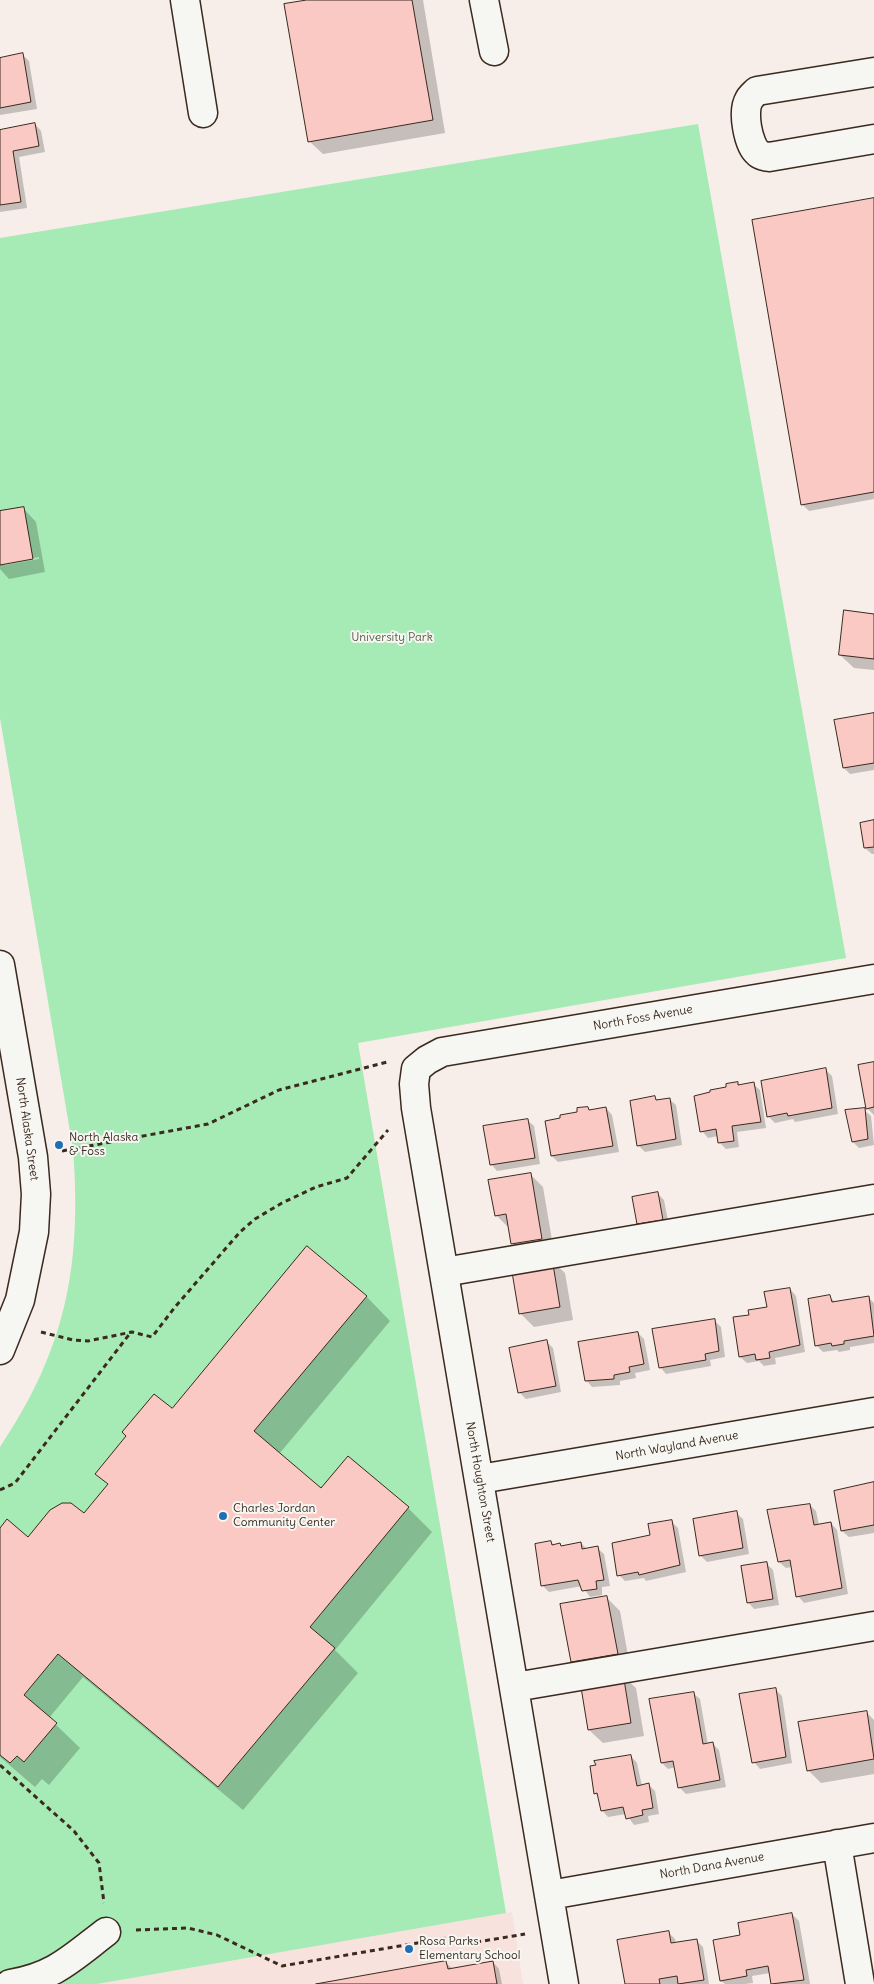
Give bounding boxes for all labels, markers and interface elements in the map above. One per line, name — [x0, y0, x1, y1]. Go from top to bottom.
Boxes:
park label: University Park — [351, 631, 433, 645]
street label: North Foss Avenue — [592, 1002, 694, 1034]
street label: North Alaska Street — [13, 1076, 41, 1182]
place label: North Alaska & Foss — [69, 1131, 138, 1159]
marker: North Alaska & Foss — [53, 1139, 65, 1151]
street label: North Houghton Street — [462, 1421, 498, 1543]
street label: North Wayland Avenue — [614, 1428, 740, 1464]
place label: Charles Jordan Community Center — [233, 1502, 335, 1530]
marker: Charles Jordan Community Center — [217, 1510, 229, 1522]
street label: North Dana Avenue — [659, 1850, 765, 1882]
place label: Rosa Parks Elementary School — [419, 1935, 520, 1963]
marker: Rosa Parks Elementary School — [403, 1943, 415, 1955]

